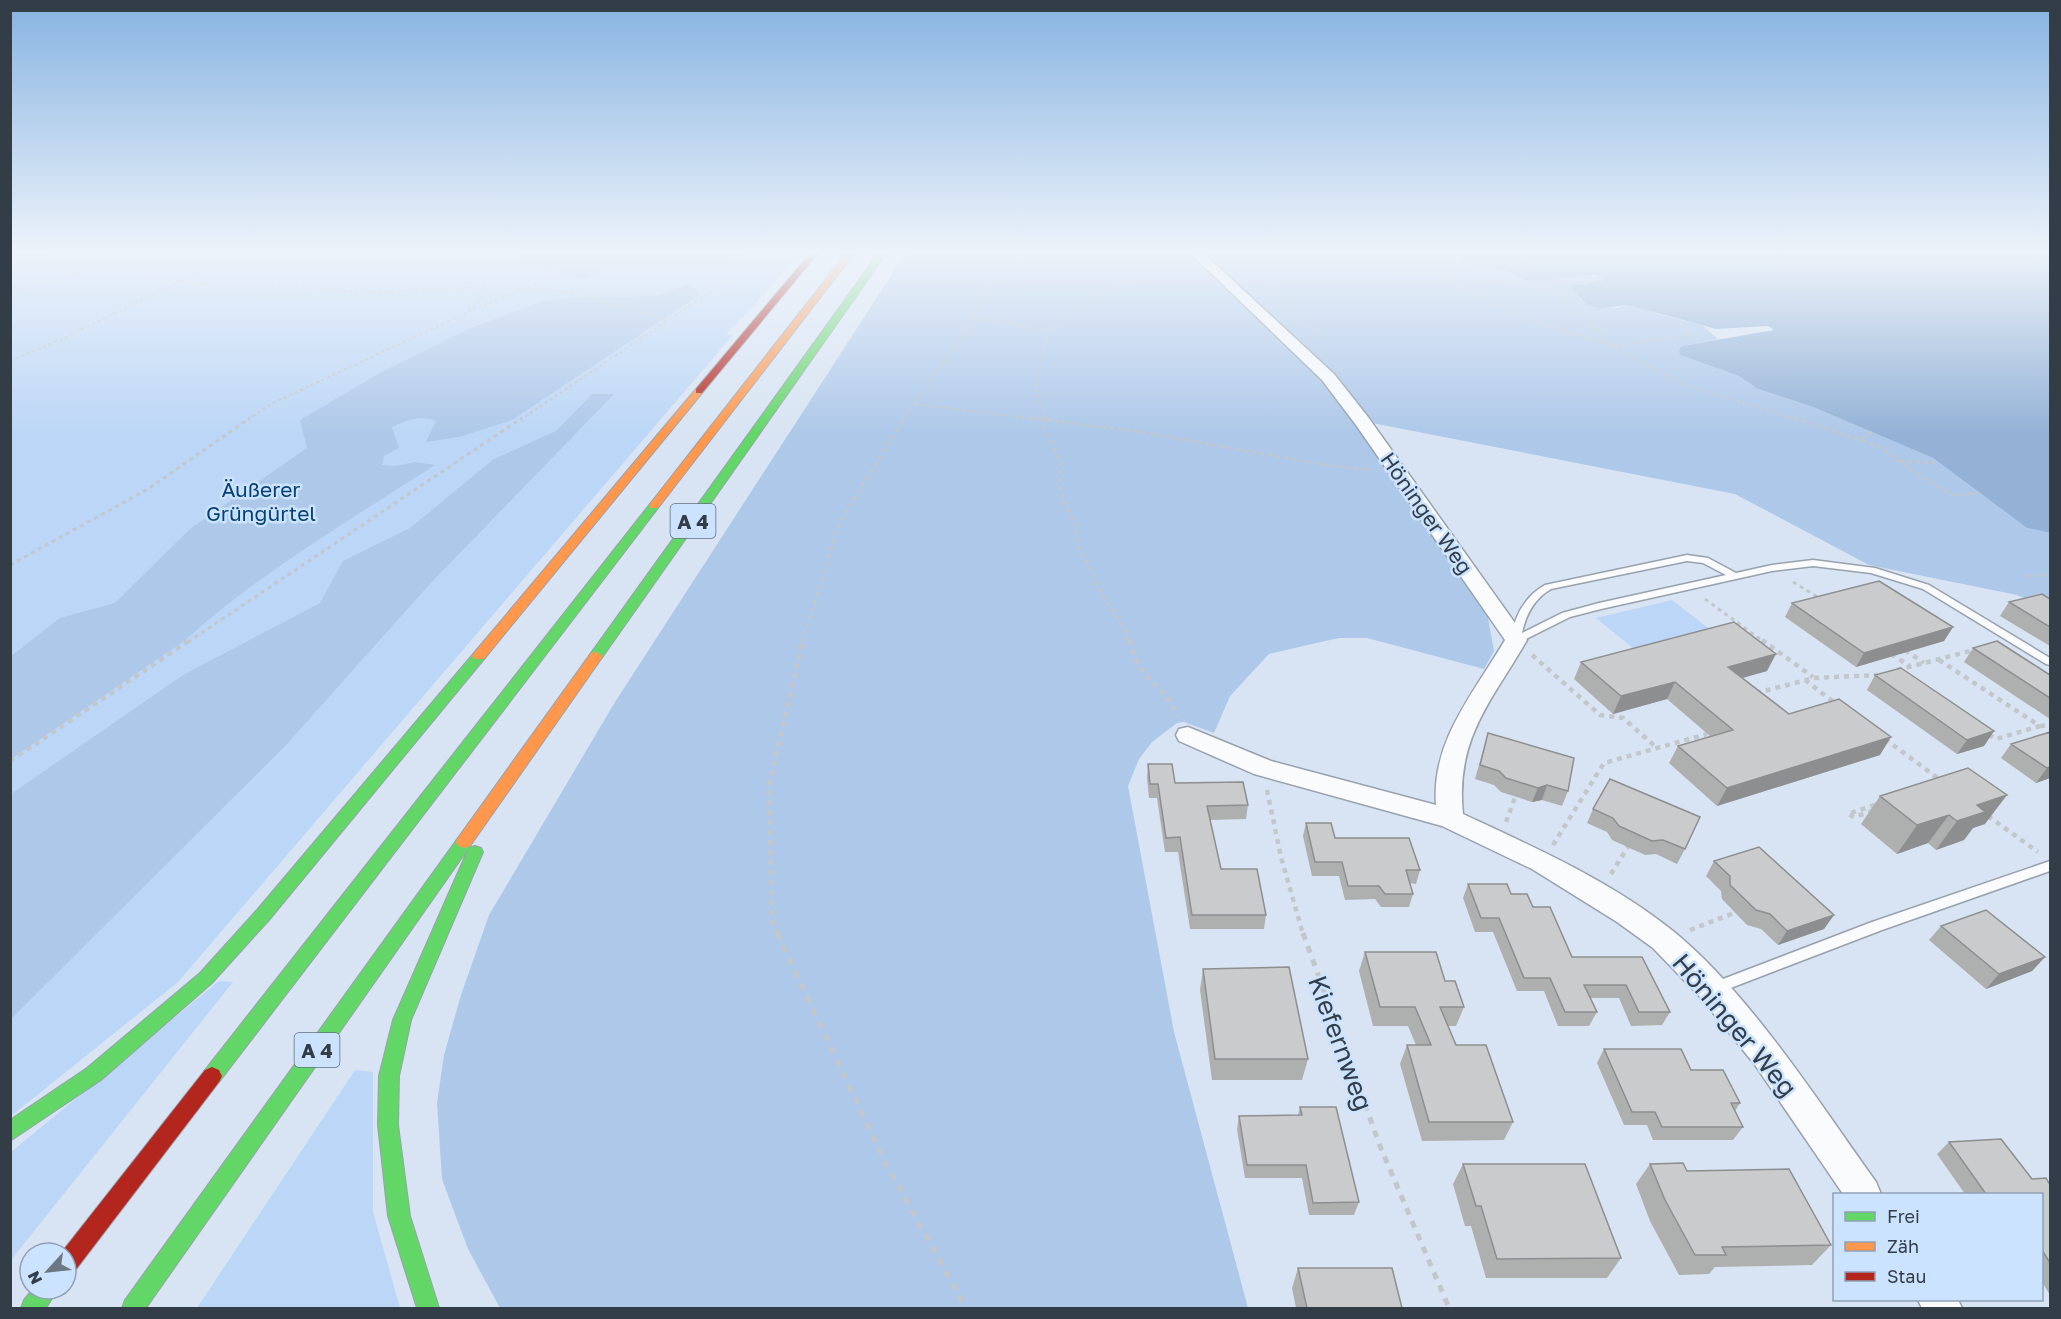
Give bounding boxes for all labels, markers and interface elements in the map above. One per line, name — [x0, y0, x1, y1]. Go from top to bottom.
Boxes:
street label: Höninger Weg — [1375, 447, 1479, 579]
park label: Äußerer Grüngürtel — [206, 476, 316, 526]
road number: A 4 — [670, 504, 716, 538]
street label: Höninger Weg — [1666, 947, 1804, 1103]
street label: Kiefernweg — [1302, 971, 1380, 1115]
road number: A 4 — [294, 1033, 340, 1067]
legend — [1833, 1193, 2043, 1301]
text: Frei — [1887, 1205, 1920, 1227]
text: Zäh — [1887, 1235, 1919, 1257]
north arrow — [18, 1241, 78, 1301]
text: Stau — [1887, 1265, 1926, 1287]
text: N — [23, 1268, 46, 1288]

